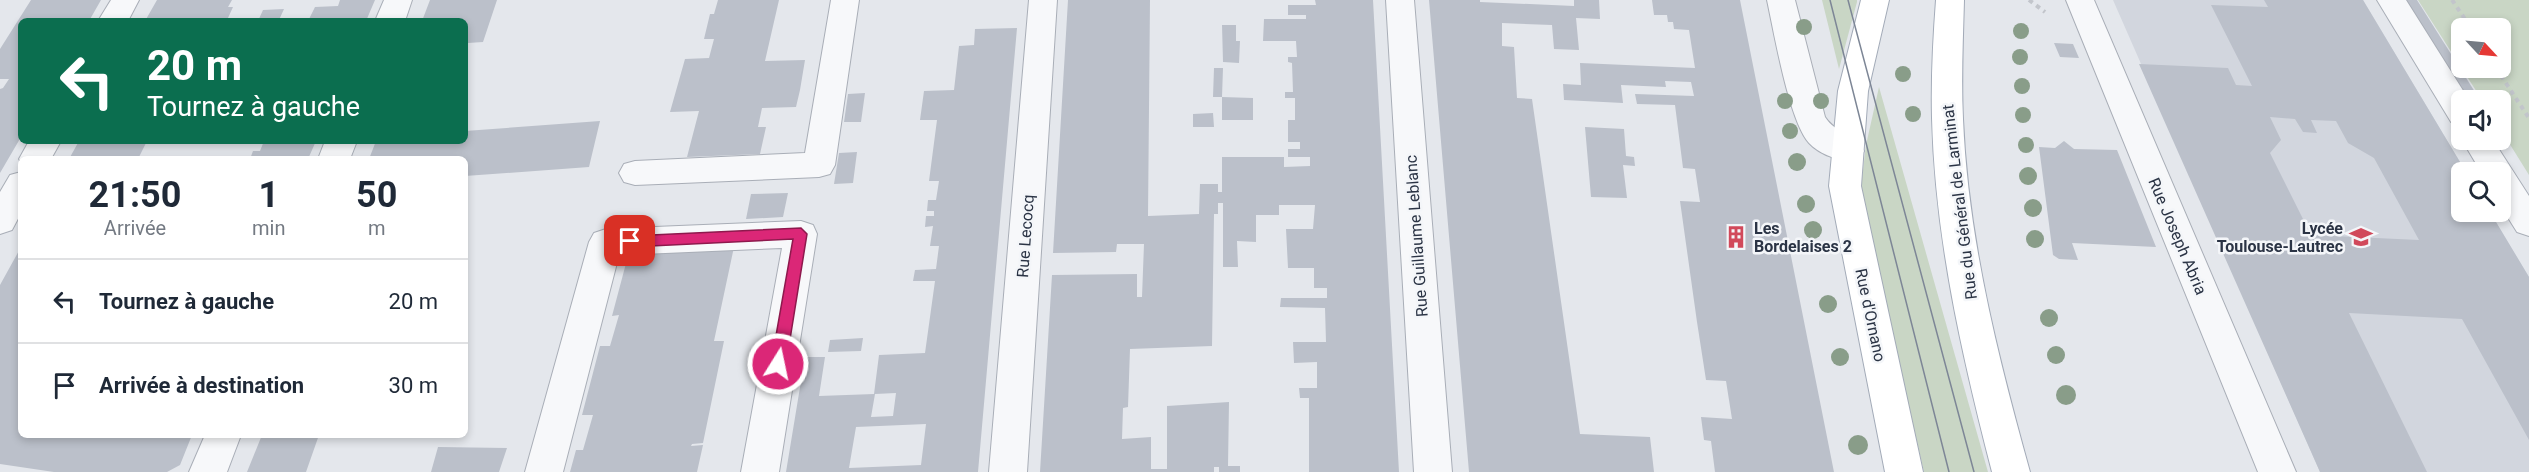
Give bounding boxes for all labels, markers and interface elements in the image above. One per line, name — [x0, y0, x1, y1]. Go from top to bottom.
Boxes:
north arrow — [2451, 18, 2511, 78]
map controls — [2451, 18, 2511, 222]
text: 20 m — [147, 41, 242, 90]
icon: left — [48, 42, 126, 120]
button: sound — [2451, 90, 2511, 150]
text: Tournez à gauche — [147, 91, 360, 123]
street label: Rue du Général de Larminat — [1938, 103, 1981, 300]
street label: Rue Guillaume Leblanc — [1401, 154, 1432, 318]
button: search — [2451, 162, 2511, 222]
text: 21:50 — [89, 174, 181, 216]
text: 1 — [258, 174, 279, 216]
text: 50 — [356, 174, 397, 216]
street label: Rue Joseph Abria — [2144, 175, 2211, 297]
street label: Rue Lecocq — [1013, 194, 1038, 278]
pin — [604, 215, 655, 266]
text: Arrivée — [104, 216, 166, 240]
text: min — [252, 216, 285, 240]
text: m — [368, 216, 385, 240]
place label: Les Bordelaises 2 — [1754, 219, 1852, 256]
place label: Lycée Toulouse-Lautrec — [2217, 219, 2343, 256]
icon: arrive — [613, 224, 646, 257]
building icon: Les Bordelaises 2 — [1723, 224, 1749, 250]
school or university icon: Lycée Toulouse-Lautrec — [2348, 224, 2374, 250]
street label: Rue d'Ornano — [1851, 267, 1890, 363]
icon: left — [48, 285, 81, 318]
text: Tournez à gauche — [99, 289, 274, 314]
text: 20 m — [389, 289, 438, 314]
position arrow — [746, 332, 810, 396]
icon: arrive — [48, 369, 81, 402]
text: Arrivée à destination — [99, 373, 304, 398]
text: 30 m — [389, 373, 438, 398]

